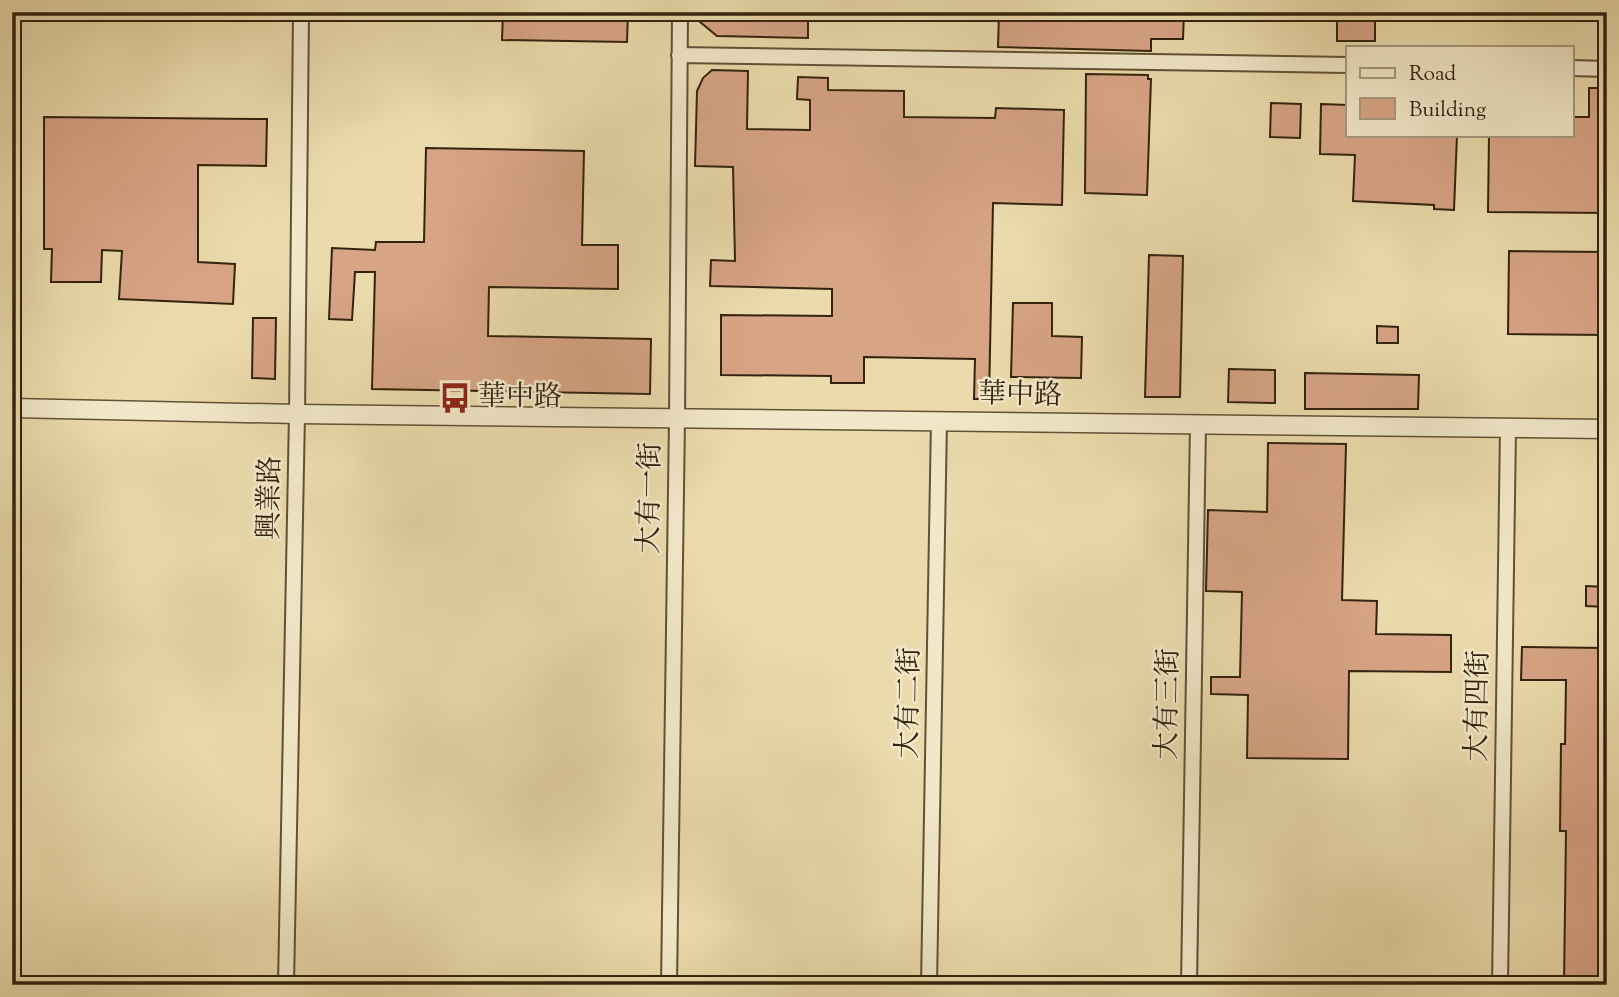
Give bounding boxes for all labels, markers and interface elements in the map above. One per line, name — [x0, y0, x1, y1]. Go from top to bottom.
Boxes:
legend — [1346, 46, 1574, 136]
text: Road — [1409, 60, 1456, 90]
text: Building — [1409, 96, 1486, 126]
street label: 華中路 — [978, 375, 1062, 417]
place label: 華中路 — [478, 378, 562, 418]
bus stop icon: 華中路 — [438, 381, 472, 415]
street label: 大有一街 — [630, 442, 672, 554]
street label: 興業路 — [250, 456, 292, 540]
street label: 大有二街 — [889, 647, 931, 759]
street label: 大有三街 — [1148, 648, 1190, 760]
street label: 大有四街 — [1458, 650, 1500, 762]

